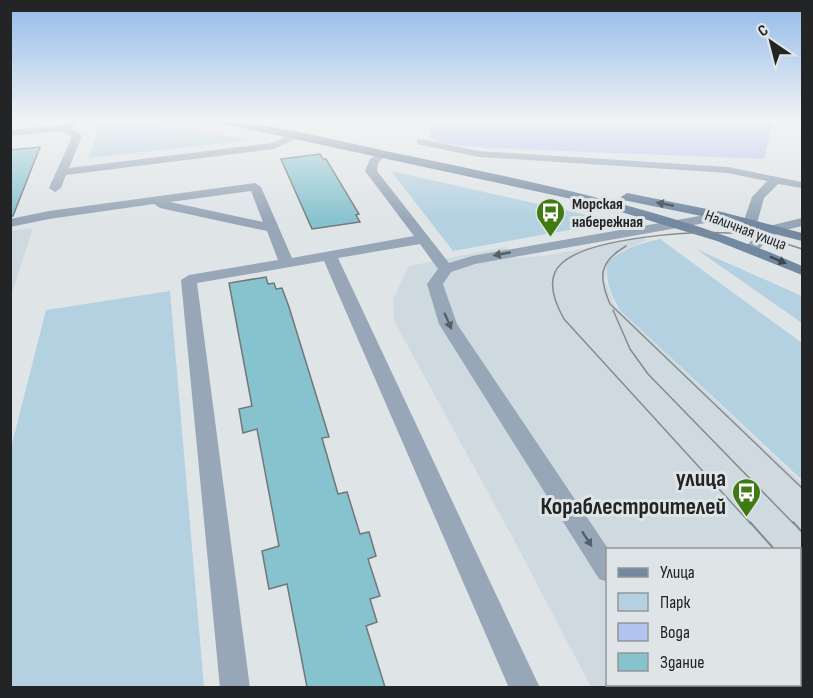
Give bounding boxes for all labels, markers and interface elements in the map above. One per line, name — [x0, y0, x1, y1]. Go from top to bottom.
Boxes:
north arrow — [741, 12, 801, 72]
text: С — [754, 21, 772, 41]
place label: Морская набережная — [572, 195, 643, 232]
bus stop icon: Морская набережная — [535, 196, 567, 238]
one-way arrow — [655, 199, 674, 208]
street label: Наличная улица — [702, 206, 789, 255]
one-way arrow — [492, 250, 511, 259]
one-way arrow — [769, 255, 787, 265]
one-way arrow — [443, 313, 453, 331]
place label: улица Кораблестроителей — [540, 464, 726, 521]
bus stop icon: улица Кораблестроителей — [731, 476, 763, 518]
one-way arrow — [581, 530, 593, 546]
legend — [606, 548, 801, 686]
text: Улица — [660, 562, 695, 583]
text: Парк — [660, 592, 691, 613]
text: Вода — [660, 622, 690, 643]
text: Здание — [660, 652, 705, 673]

